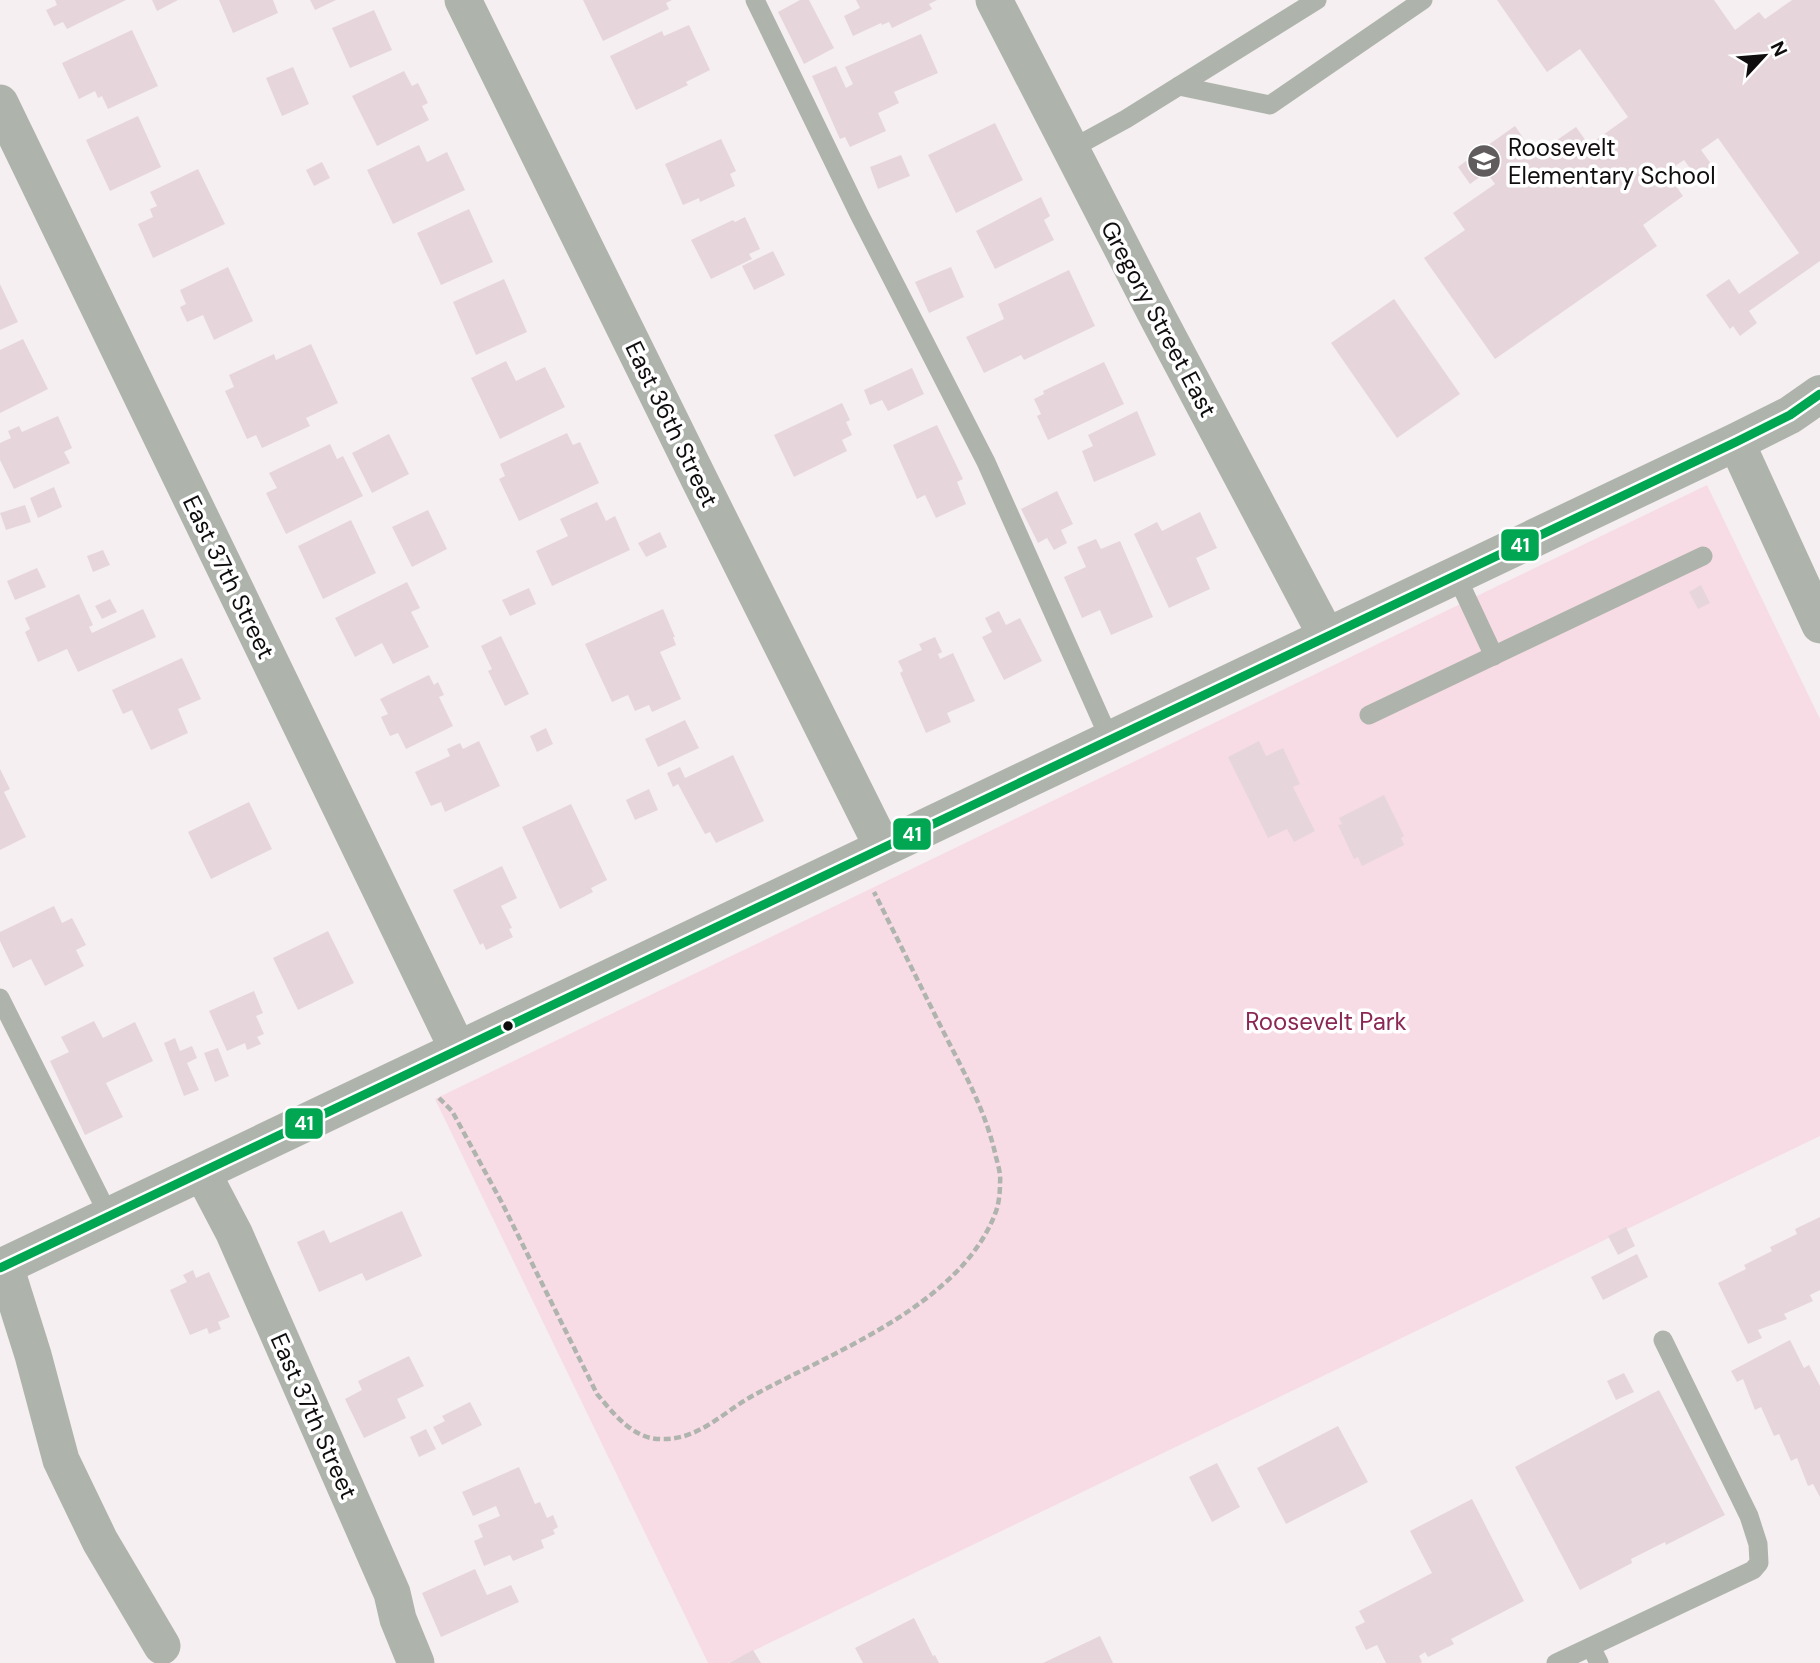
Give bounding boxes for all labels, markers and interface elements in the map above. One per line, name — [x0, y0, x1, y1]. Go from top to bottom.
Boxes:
north arrow — [1729, 21, 1799, 91]
text: N — [1765, 37, 1793, 60]
place label: Roosevelt Elementary School — [1508, 132, 1716, 191]
school or university icon: Roosevelt Elementary School — [1465, 142, 1503, 180]
street label: Gregory Street East — [1094, 216, 1224, 422]
street label: East 36th Street — [618, 336, 726, 512]
street label: East 37th Street — [176, 490, 282, 664]
line badge: 41 — [1500, 528, 1540, 562]
text: 41 — [1510, 533, 1530, 558]
line badge: 41 — [892, 817, 932, 851]
text: 41 — [902, 822, 922, 847]
park label: Roosevelt Park — [1245, 1006, 1407, 1037]
unlabelled marker — [501, 1019, 515, 1033]
line badge: 41 — [284, 1107, 324, 1140]
text: 41 — [294, 1111, 314, 1136]
street label: East 37th Street — [264, 1328, 364, 1504]

